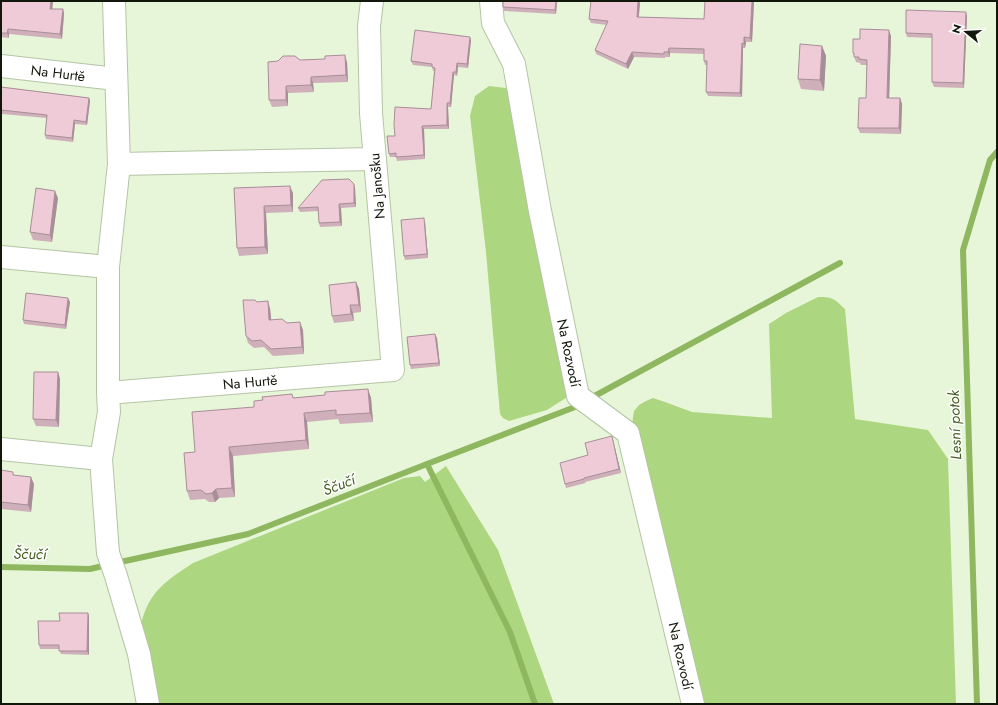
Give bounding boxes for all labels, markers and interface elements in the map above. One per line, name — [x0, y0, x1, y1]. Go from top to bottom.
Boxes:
north arrow — [946, 12, 986, 52]
text: N — [948, 22, 965, 36]
street label: Na Hurtě — [30, 60, 86, 86]
street label: Na Janošku — [364, 152, 390, 220]
street label: Na Rozvodí — [552, 317, 586, 390]
street label: Na Hurtě — [222, 370, 278, 394]
water label: Lesní potok — [943, 389, 967, 460]
water label: Ščučí — [320, 468, 361, 501]
water label: Ščučí — [13, 543, 49, 565]
street label: Na Rozvodí — [664, 620, 699, 693]

